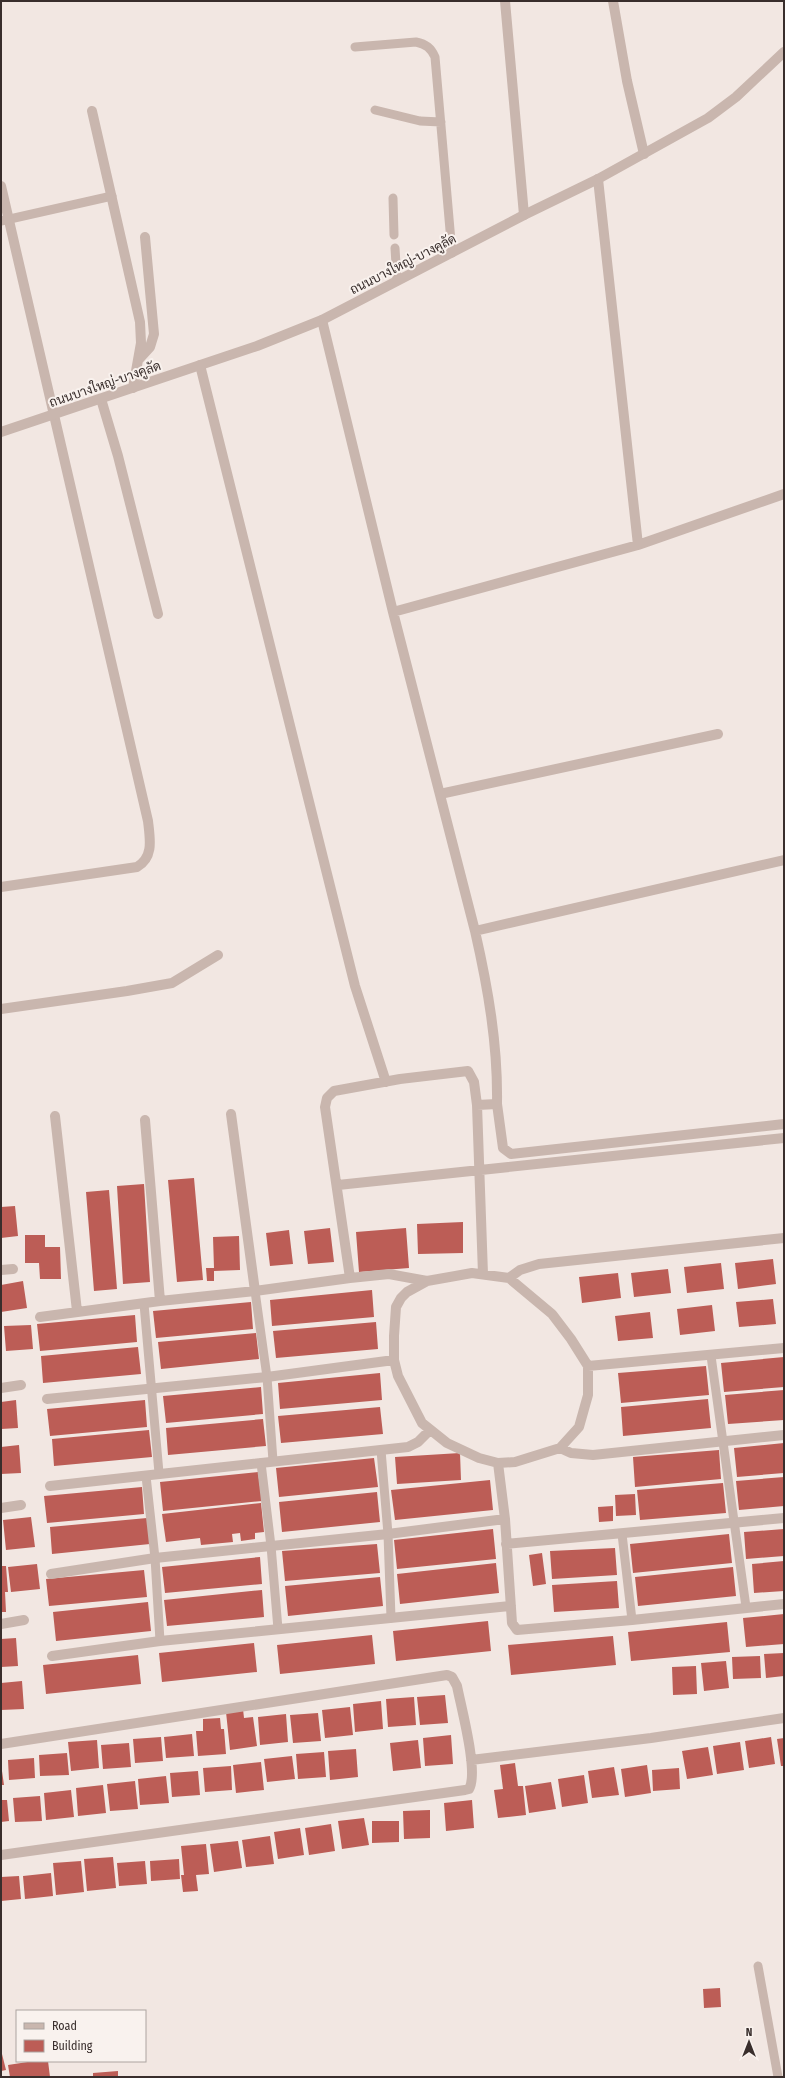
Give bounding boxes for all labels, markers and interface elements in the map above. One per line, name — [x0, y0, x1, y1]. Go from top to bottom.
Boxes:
street label: ถนนบางใหญ่-บางคูลัด — [347, 230, 460, 299]
street label: ถนนบางใหญ่-บางคูลัด — [47, 357, 163, 412]
legend — [16, 2010, 146, 2062]
text: Road — [52, 2019, 77, 2033]
north arrow — [729, 2022, 769, 2062]
text: N — [746, 2026, 752, 2039]
text: Building — [52, 2039, 93, 2053]

